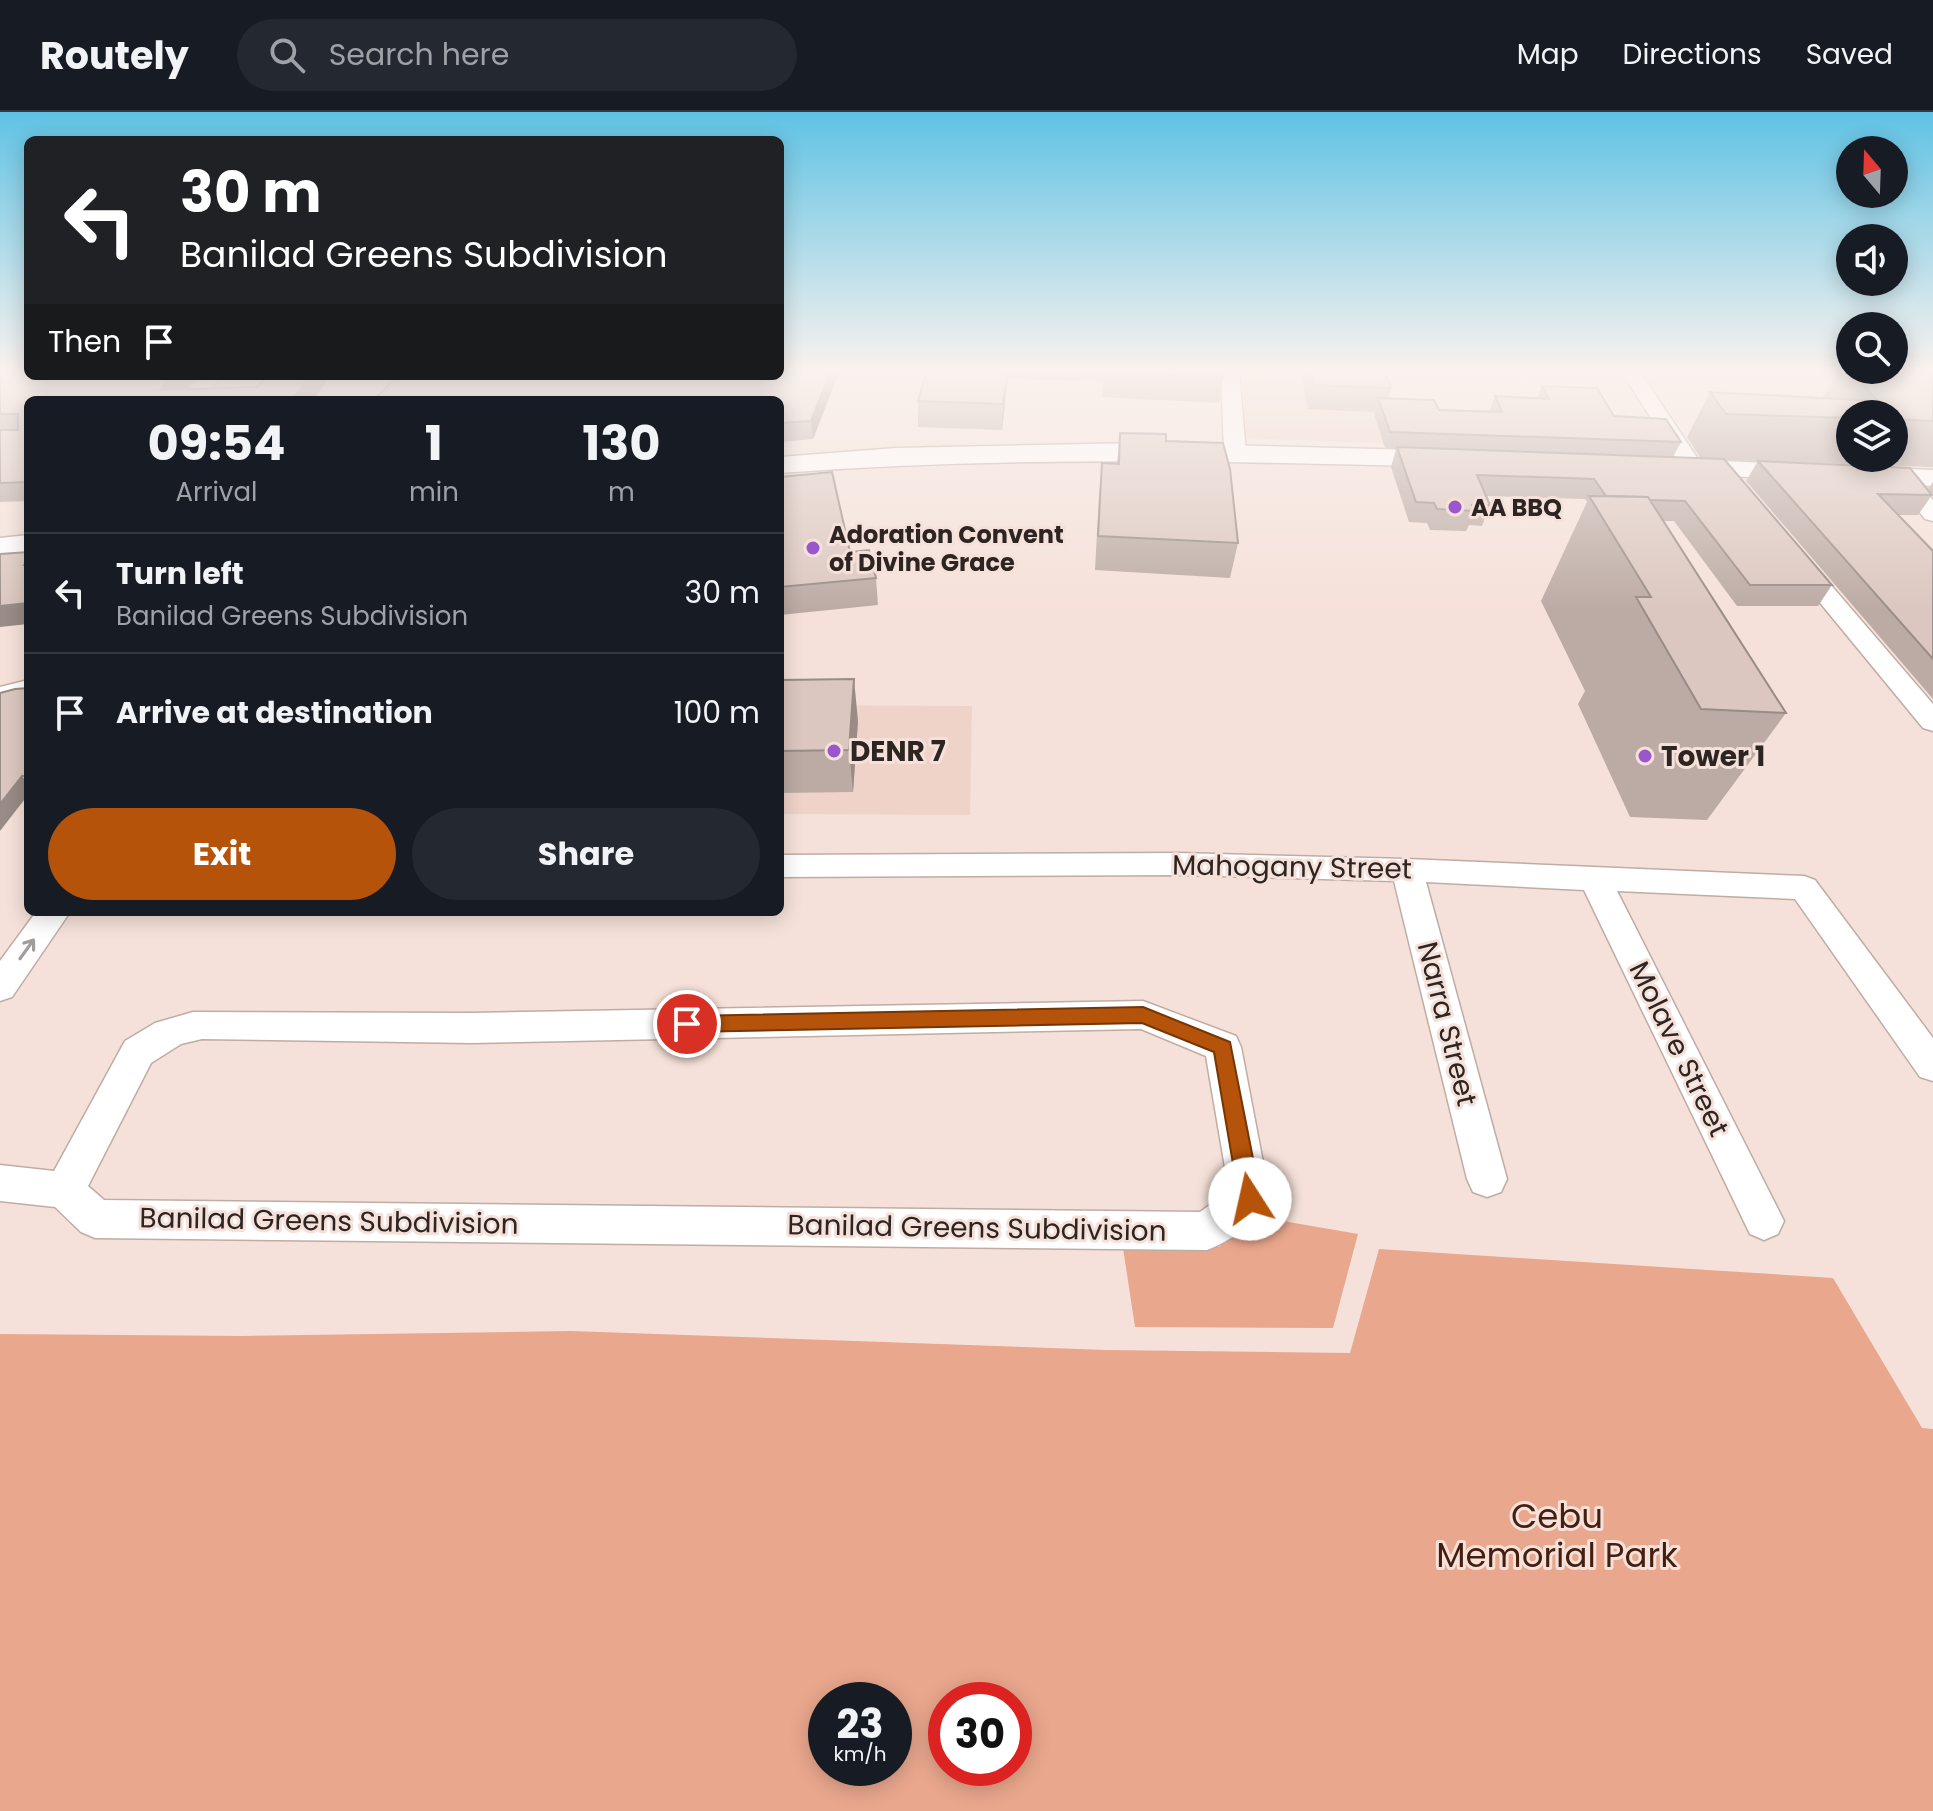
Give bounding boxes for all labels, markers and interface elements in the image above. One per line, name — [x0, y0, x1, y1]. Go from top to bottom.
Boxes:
search box — [237, 19, 797, 91]
text: Routely — [40, 29, 189, 82]
icon: search — [265, 33, 309, 77]
text: Search here — [329, 33, 509, 76]
text: Map — [1517, 35, 1579, 74]
text: Directions — [1623, 35, 1762, 74]
text: Saved — [1806, 35, 1893, 74]
north arrow — [1836, 136, 1908, 208]
map controls — [1836, 136, 1908, 472]
text: 30 m — [180, 153, 322, 232]
icon: left — [48, 168, 152, 272]
button: sound — [1836, 224, 1908, 296]
text: Banilad Greens Subdivision — [180, 229, 667, 280]
button: search — [1836, 312, 1908, 384]
text: Then — [48, 320, 121, 363]
icon: arrive — [137, 320, 181, 364]
button: layers — [1836, 400, 1908, 472]
text: 09:54 — [147, 410, 286, 477]
text: 1 — [425, 410, 443, 477]
text: 130 — [582, 410, 661, 477]
text: Arrival — [176, 474, 257, 510]
text: min — [409, 474, 459, 510]
text: m — [608, 474, 635, 510]
place label: AA BBQ — [1471, 491, 1562, 524]
marker: AA BBQ — [1446, 498, 1464, 516]
place label: Adoration Convent of Divine Grace — [829, 518, 1064, 579]
marker: Adoration Convent of Divine Grace — [804, 539, 822, 557]
text: Turn left — [116, 552, 244, 595]
icon: left — [48, 571, 92, 615]
text: 30 m — [685, 571, 760, 614]
text: Banilad Greens Subdivision — [116, 598, 468, 634]
icon: arrive — [48, 691, 92, 735]
text: Arrive at destination — [116, 691, 433, 734]
text: 100 m — [674, 691, 760, 734]
place label: DENR 7 — [850, 732, 946, 771]
place label: Tower 1 — [1661, 737, 1765, 776]
marker: DENR 7 — [825, 742, 843, 760]
marker: Tower 1 — [1636, 747, 1654, 765]
button: Exit — [48, 808, 396, 900]
button: Share — [412, 808, 760, 900]
street label: Mahogany Street — [1172, 845, 1412, 889]
street label: Narra Street — [1408, 938, 1486, 1110]
one-way arrow — [19, 939, 35, 961]
street label: Molave Street — [1620, 955, 1738, 1143]
pin — [653, 990, 721, 1058]
icon: arrive — [665, 1002, 709, 1046]
position arrow — [1208, 1157, 1292, 1241]
street label: Banilad Greens Subdivision — [139, 1198, 519, 1244]
street label: Banilad Greens Subdivision — [787, 1205, 1167, 1251]
park label: Cebu Memorial Park — [1436, 1492, 1678, 1579]
speed limit sign: 30 — [928, 1682, 1032, 1786]
text: 23 — [836, 1696, 884, 1752]
text: km/h — [833, 1740, 887, 1768]

